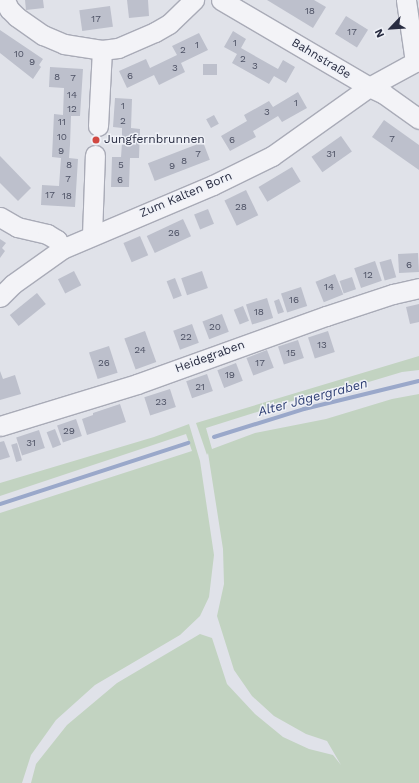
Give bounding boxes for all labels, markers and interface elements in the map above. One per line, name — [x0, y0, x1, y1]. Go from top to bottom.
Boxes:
house number: 18 — [305, 5, 315, 17]
north arrow — [371, 8, 411, 48]
house number: 17 — [91, 13, 101, 25]
house number: 17 — [347, 26, 357, 38]
text: N — [372, 27, 387, 40]
street label: Bahnstraße — [289, 36, 353, 82]
house number: 1 — [233, 37, 237, 49]
house number: 1 — [195, 39, 199, 51]
house number: 2 — [180, 44, 186, 56]
house number: 10 — [14, 48, 24, 60]
house number: 2 — [240, 53, 246, 65]
house number: 9 — [29, 56, 35, 68]
house number: 3 — [252, 60, 258, 72]
house number: 3 — [172, 62, 178, 74]
house number: 6 — [127, 70, 133, 82]
house number: 8 — [54, 71, 60, 83]
house number: 7 — [70, 72, 76, 84]
house number: 14 — [67, 89, 77, 101]
house number: 1 — [294, 97, 298, 109]
house number: 1 — [121, 100, 125, 112]
house number: 12 — [67, 103, 77, 115]
house number: 3 — [264, 106, 270, 118]
house number: 2 — [120, 115, 126, 127]
house number: 11 — [58, 116, 66, 128]
house number: 10 — [57, 131, 67, 143]
place label: Jungfernbrunnen — [104, 133, 205, 147]
house number: 7 — [389, 133, 395, 145]
house number: 6 — [229, 134, 235, 146]
marker: Jungfernbrunnen — [91, 135, 101, 145]
house number: 9 — [58, 145, 64, 157]
house number: 7 — [195, 148, 201, 160]
house number: 31 — [326, 148, 336, 160]
house number: 8 — [181, 155, 187, 167]
house number: 8 — [66, 159, 72, 171]
house number: 5 — [118, 159, 124, 171]
house number: 9 — [169, 160, 175, 172]
street label: Zum Kalten Born — [138, 169, 234, 221]
house number: 7 — [65, 173, 71, 185]
house number: 6 — [117, 174, 123, 186]
house number: 17 — [45, 189, 55, 201]
house number: 18 — [62, 190, 72, 202]
house number: 28 — [235, 201, 247, 213]
house number: 26 — [168, 227, 180, 239]
house number: 6 — [406, 259, 412, 271]
house number: 12 — [363, 269, 373, 281]
house number: 14 — [324, 281, 334, 293]
house number: 16 — [289, 294, 299, 306]
house number: 18 — [254, 306, 264, 318]
house number: 20 — [209, 321, 221, 333]
house number: 22 — [180, 331, 192, 343]
street label: Heidegraben — [173, 338, 247, 376]
house number: 13 — [317, 339, 327, 351]
house number: 24 — [134, 344, 146, 356]
house number: 15 — [286, 347, 296, 359]
house number: 26 — [98, 357, 110, 369]
house number: 17 — [255, 357, 265, 369]
house number: 19 — [225, 369, 235, 381]
water label: Alter Jägergraben — [256, 376, 370, 420]
house number: 21 — [195, 381, 205, 393]
house number: 23 — [155, 396, 167, 408]
house number: 29 — [63, 425, 75, 437]
house number: 31 — [26, 437, 36, 449]

